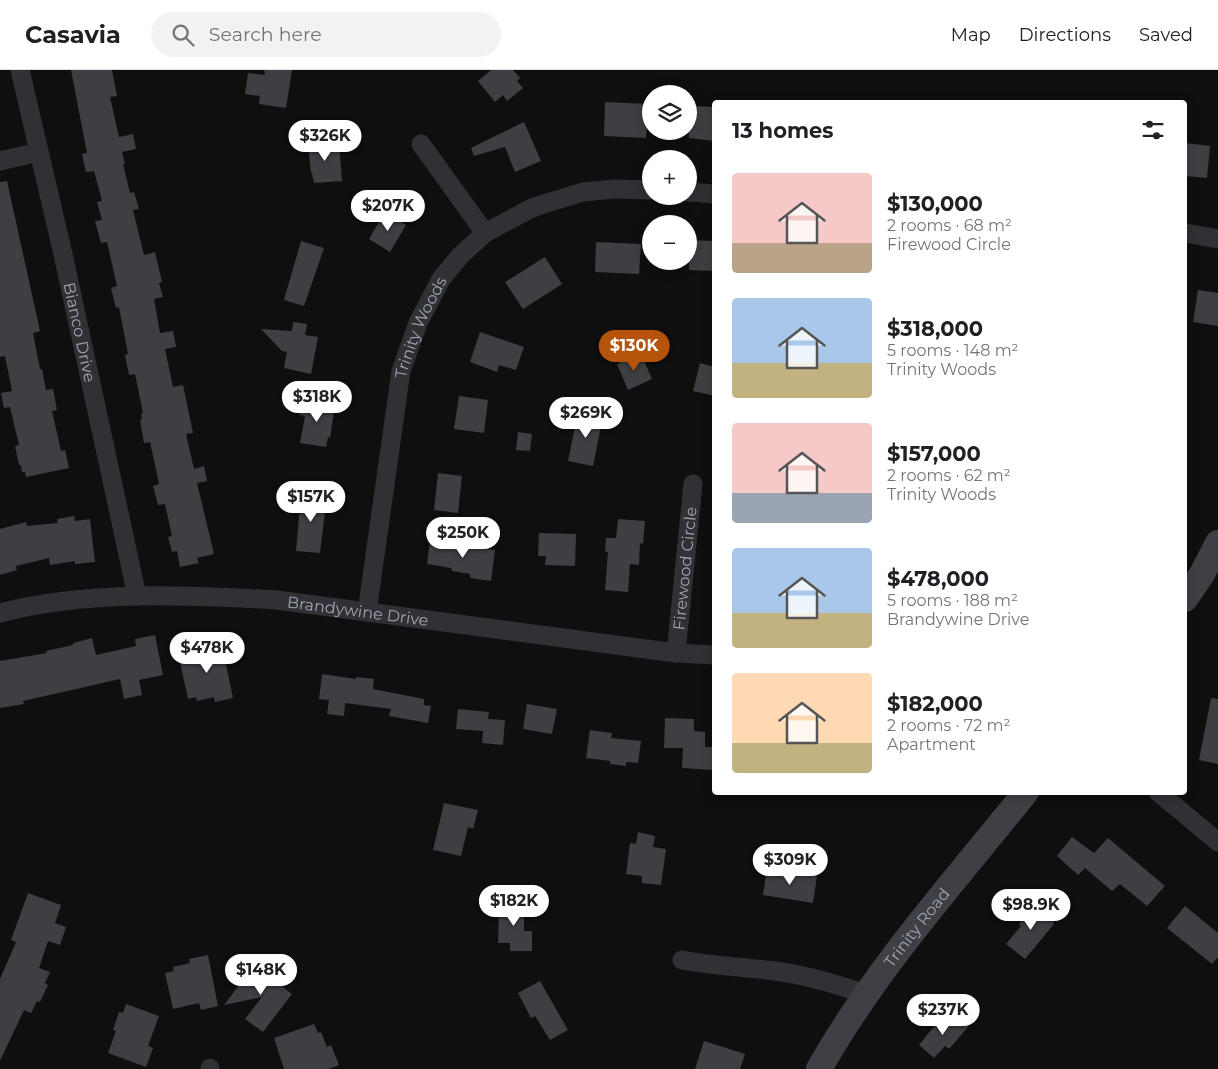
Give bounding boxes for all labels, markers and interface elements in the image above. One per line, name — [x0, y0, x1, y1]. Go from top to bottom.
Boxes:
search box — [151, 12, 501, 57]
text: Casavia — [25, 20, 121, 49]
icon: search — [169, 21, 197, 49]
text: Search here — [209, 23, 322, 46]
text: Map — [951, 24, 991, 46]
text: Directions — [1019, 24, 1111, 46]
text: Saved — [1139, 24, 1193, 46]
map controls — [642, 85, 697, 270]
button: layers — [642, 85, 697, 140]
icon: filters — [1139, 116, 1167, 144]
text: 13 homes — [732, 118, 833, 143]
pin: $326K — [290, 119, 360, 162]
text: $326K — [299, 126, 351, 145]
button: + — [642, 150, 697, 205]
pin: $207K — [353, 190, 423, 232]
text: $130,000 — [887, 191, 983, 216]
icon: home — [772, 193, 832, 253]
text: $207K — [362, 196, 414, 215]
button: − — [642, 215, 697, 270]
text: 2 rooms · 68 m² — [887, 216, 1012, 235]
text: Firewood Circle — [887, 235, 1011, 254]
street label: Trinity Woods — [391, 273, 450, 379]
street label: Bianco Drive — [60, 281, 100, 384]
text: $318,000 — [887, 316, 983, 341]
icon: home — [772, 318, 832, 378]
pin: $130K — [599, 330, 669, 372]
text: $130K — [610, 336, 658, 355]
text: 5 rooms · 148 m² — [887, 341, 1019, 360]
text: Trinity Woods — [887, 360, 996, 379]
pin: $318K — [282, 380, 352, 423]
text: $318K — [293, 387, 341, 406]
pin: $269K — [551, 396, 621, 439]
text: $269K — [560, 403, 612, 422]
text: $157,000 — [887, 441, 981, 466]
icon: home — [772, 443, 832, 503]
text: 2 rooms · 62 m² — [887, 466, 1011, 485]
pin: $157K — [276, 480, 346, 523]
text: Trinity Woods — [887, 485, 996, 504]
text: $157K — [287, 487, 335, 506]
street label: Firewood Circle — [669, 506, 700, 631]
pin: $250K — [428, 516, 498, 559]
text: $250K — [437, 523, 489, 542]
text: $478,000 — [887, 566, 989, 591]
icon: home — [772, 568, 832, 628]
text: 5 rooms · 188 m² — [887, 591, 1018, 610]
street label: Brandywine Drive — [286, 592, 430, 630]
text: Brandywine Drive — [887, 610, 1029, 629]
pin: $478K — [172, 632, 242, 674]
text: $478K — [181, 638, 233, 657]
text: $182,000 — [887, 691, 983, 716]
icon: home — [772, 693, 832, 753]
text: 2 rooms · 72 m² — [887, 716, 1010, 735]
text: Apartment — [887, 735, 976, 754]
pin: $309K — [755, 844, 825, 886]
text: $309K — [764, 850, 816, 869]
pin: $182K — [479, 884, 549, 927]
street label: Trinity Road — [880, 884, 953, 971]
pin: $98.9K — [990, 888, 1072, 931]
text: $182K — [490, 891, 538, 910]
text: $98.9K — [1002, 895, 1060, 914]
pin: $148K — [226, 954, 296, 996]
text: $148K — [236, 960, 286, 979]
pin: $237K — [908, 994, 978, 1036]
text: $237K — [918, 1000, 968, 1019]

